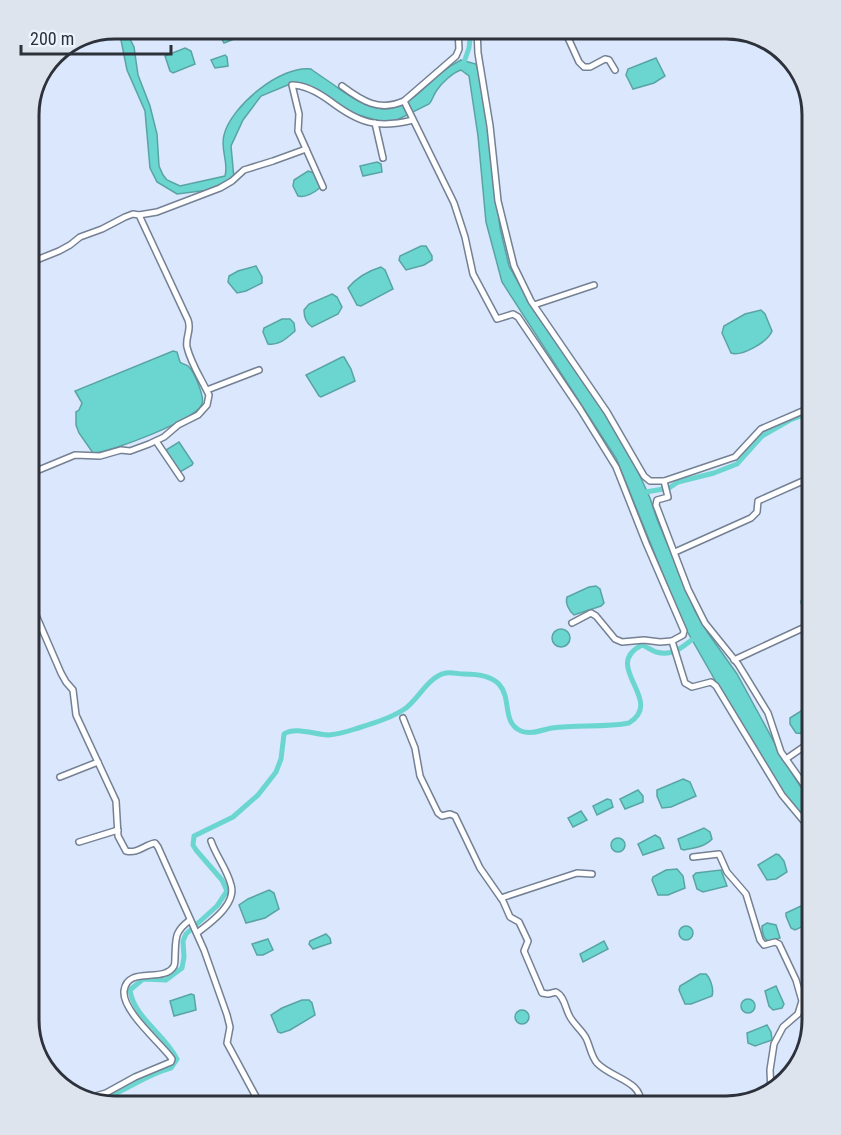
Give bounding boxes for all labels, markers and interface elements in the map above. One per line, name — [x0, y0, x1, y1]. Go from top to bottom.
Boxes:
scale bar — [21, 18, 171, 56]
text: 200 m — [30, 28, 74, 49]

